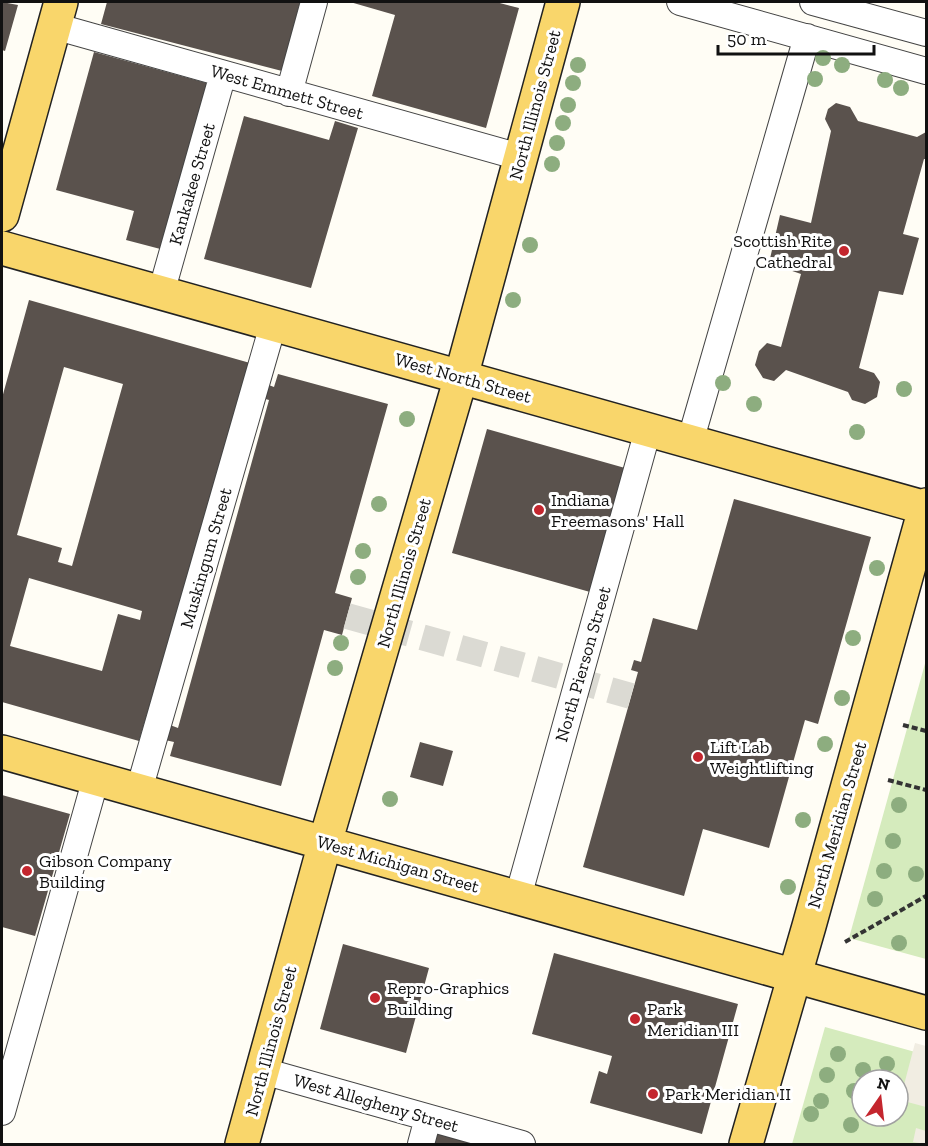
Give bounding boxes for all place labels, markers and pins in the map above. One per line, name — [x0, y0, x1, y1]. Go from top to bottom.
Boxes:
place label: Scottish Rite Cathedral — [733, 230, 832, 273]
marker: Scottish Rite Cathedral — [837, 244, 851, 258]
place label: Indiana Freemasons' Hall — [551, 489, 684, 532]
marker: Indiana Freemasons' Hall — [532, 503, 546, 517]
place label: Lift Lab Weightlifting — [710, 736, 814, 779]
marker: Lift Lab Weightlifting — [691, 750, 705, 764]
place label: Gibson Company Building — [39, 850, 172, 893]
marker: Gibson Company Building — [20, 864, 34, 878]
place label: Repro-Graphics Building — [387, 977, 509, 1020]
marker: Repro-Graphics Building — [368, 991, 382, 1005]
place label: Park Meridian III — [647, 998, 739, 1041]
marker: Park Meridian III — [628, 1012, 642, 1026]
place label: Park Meridian II — [665, 1083, 791, 1105]
marker: Park Meridian II — [646, 1087, 660, 1101]

